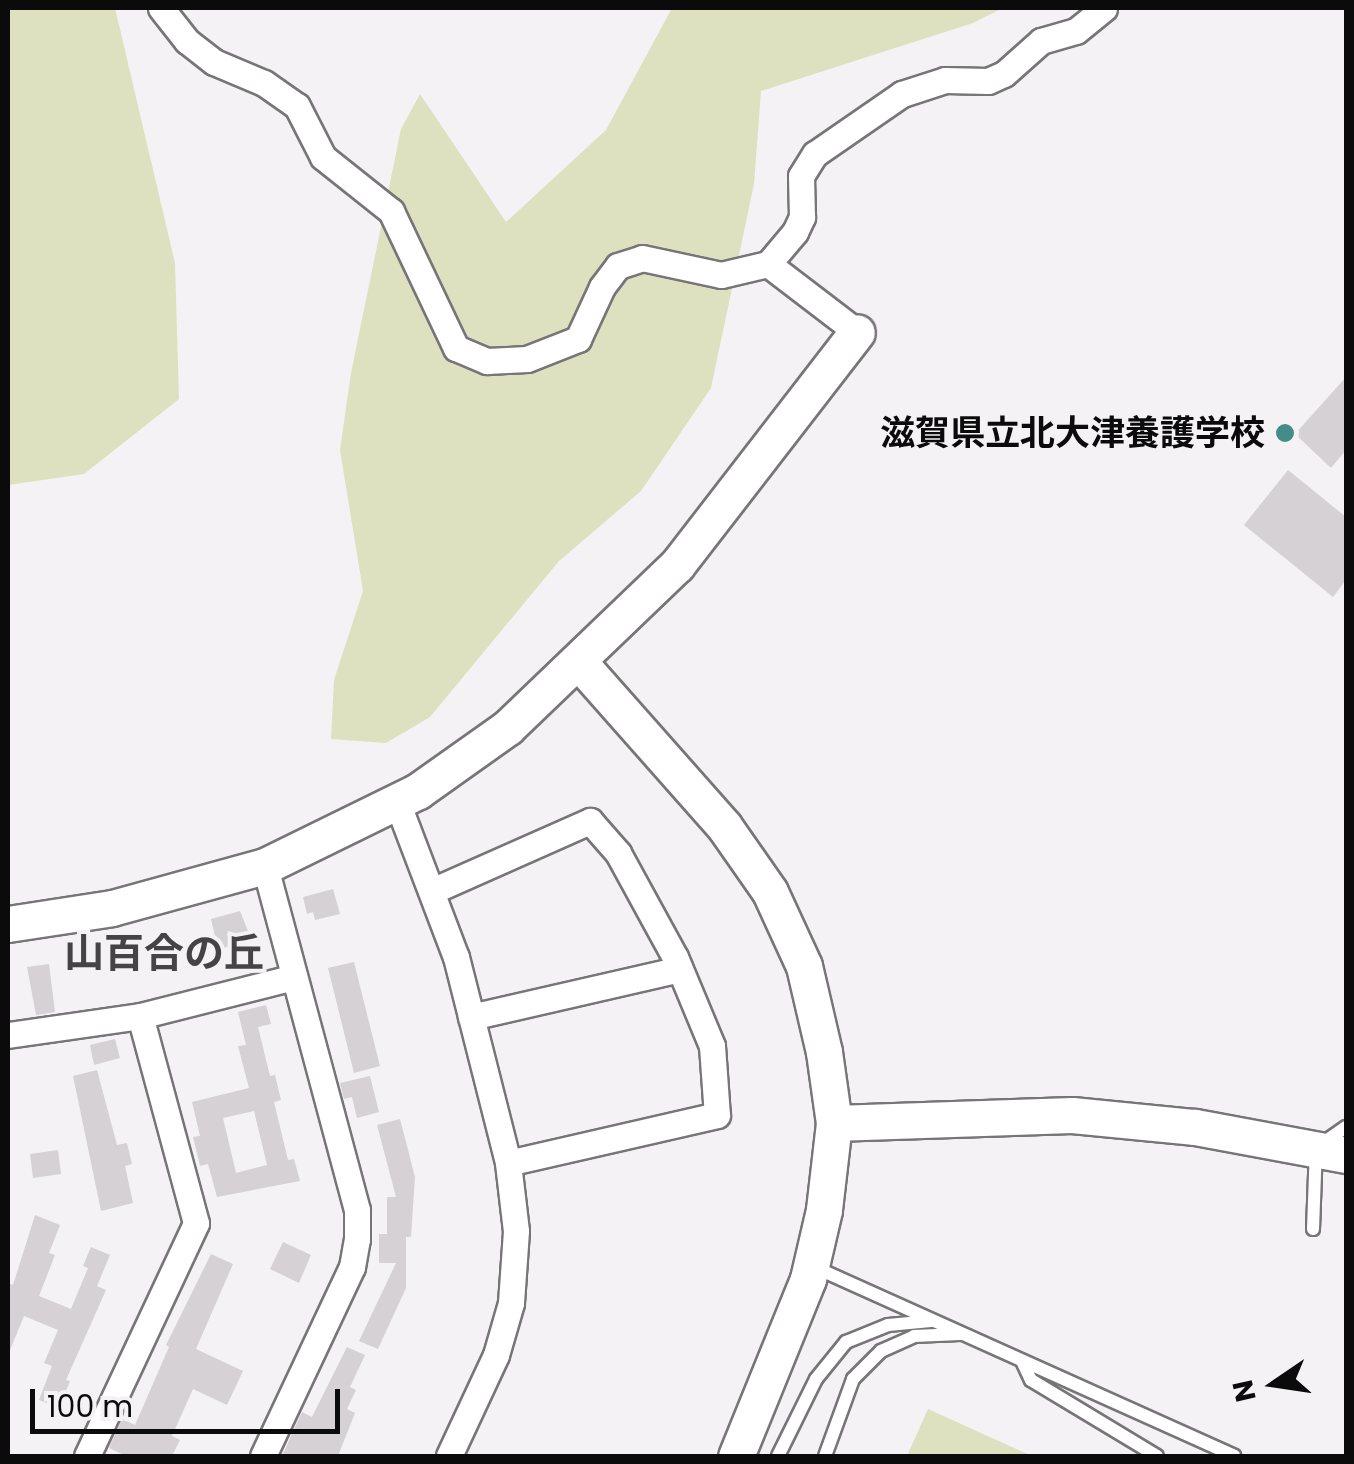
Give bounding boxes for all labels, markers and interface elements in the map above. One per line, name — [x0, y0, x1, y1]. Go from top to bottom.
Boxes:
place label: 滋賀県立北大津養護学校 — [880, 412, 1265, 454]
marker: 滋賀県立北大津養護学校 — [1274, 422, 1296, 444]
district label: 山百合の丘 — [64, 929, 264, 977]
north arrow — [1224, 1334, 1324, 1434]
scale bar — [35, 1369, 345, 1431]
text: N — [1223, 1376, 1266, 1406]
text: 100 m — [47, 1385, 133, 1428]

